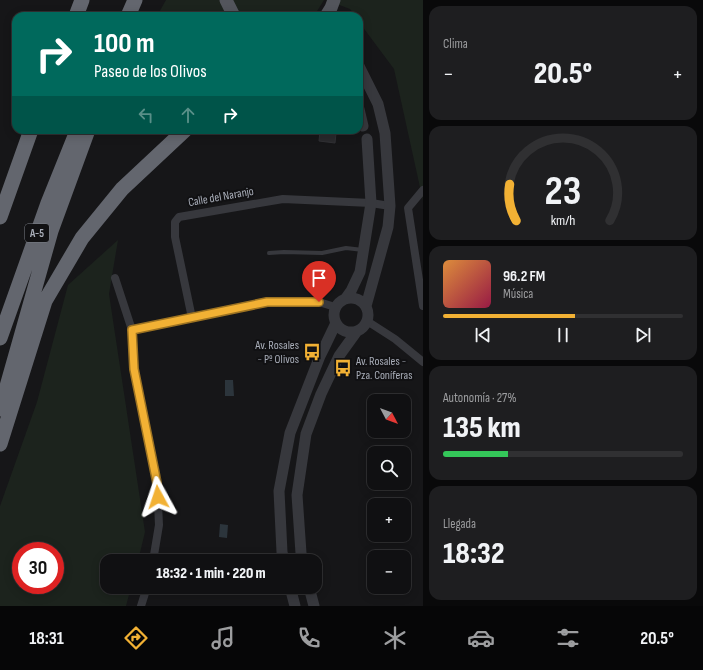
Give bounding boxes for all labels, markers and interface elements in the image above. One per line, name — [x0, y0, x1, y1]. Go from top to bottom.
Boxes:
text: 100 m — [94, 27, 155, 60]
icon: right — [28, 28, 80, 80]
text: Clima — [443, 36, 468, 52]
text: 20.5° — [534, 56, 592, 92]
text: Paseo de los Olivos — [94, 61, 207, 82]
text: − — [443, 61, 454, 88]
text: + — [672, 61, 683, 88]
icon: left — [135, 104, 157, 126]
icon: ahead — [177, 104, 199, 126]
icon: right — [219, 104, 241, 126]
text: 23 — [545, 167, 581, 216]
street label: Calle del Naranjo — [187, 184, 255, 210]
text: km/h — [551, 212, 575, 229]
road number: A-5 — [25, 224, 49, 242]
pin — [302, 261, 336, 302]
icon: arrive — [308, 267, 330, 289]
text: 96.2 FM — [503, 267, 545, 286]
text: Música — [503, 286, 533, 302]
icon: previous — [472, 324, 494, 346]
icon: pause — [552, 324, 574, 346]
icon: next — [632, 324, 654, 346]
place label: Av. Rosales - Pº Olivos — [254, 338, 299, 367]
bus stop icon: Av. Rosales - Pº Olivos — [302, 342, 322, 362]
place label: Av. Rosales - Pza. Coníferas — [355, 354, 412, 383]
bus stop icon: Av. Rosales - Pza. Coníferas — [333, 358, 353, 378]
text: Autonomía · 27% — [443, 390, 517, 406]
north arrow — [367, 394, 411, 438]
map controls — [367, 394, 411, 594]
text: 135 km — [443, 410, 521, 446]
button: search — [367, 446, 411, 490]
position arrow — [137, 476, 179, 518]
button: + — [367, 498, 411, 542]
text: Llegada — [443, 516, 476, 532]
text: 18:32 — [443, 536, 504, 572]
speed limit sign: 30 — [12, 542, 64, 594]
button: − — [367, 550, 411, 594]
text: 18:32 · 1 min · 220 m — [156, 564, 266, 583]
icon: directions — [122, 624, 150, 652]
icon: music — [209, 624, 237, 652]
icon: phone — [295, 624, 323, 652]
icon: climate — [381, 624, 409, 652]
icon: car — [467, 624, 495, 652]
icon: filters — [554, 624, 582, 652]
text: 18:31 — [29, 628, 64, 649]
text: 20.5° — [640, 628, 674, 649]

